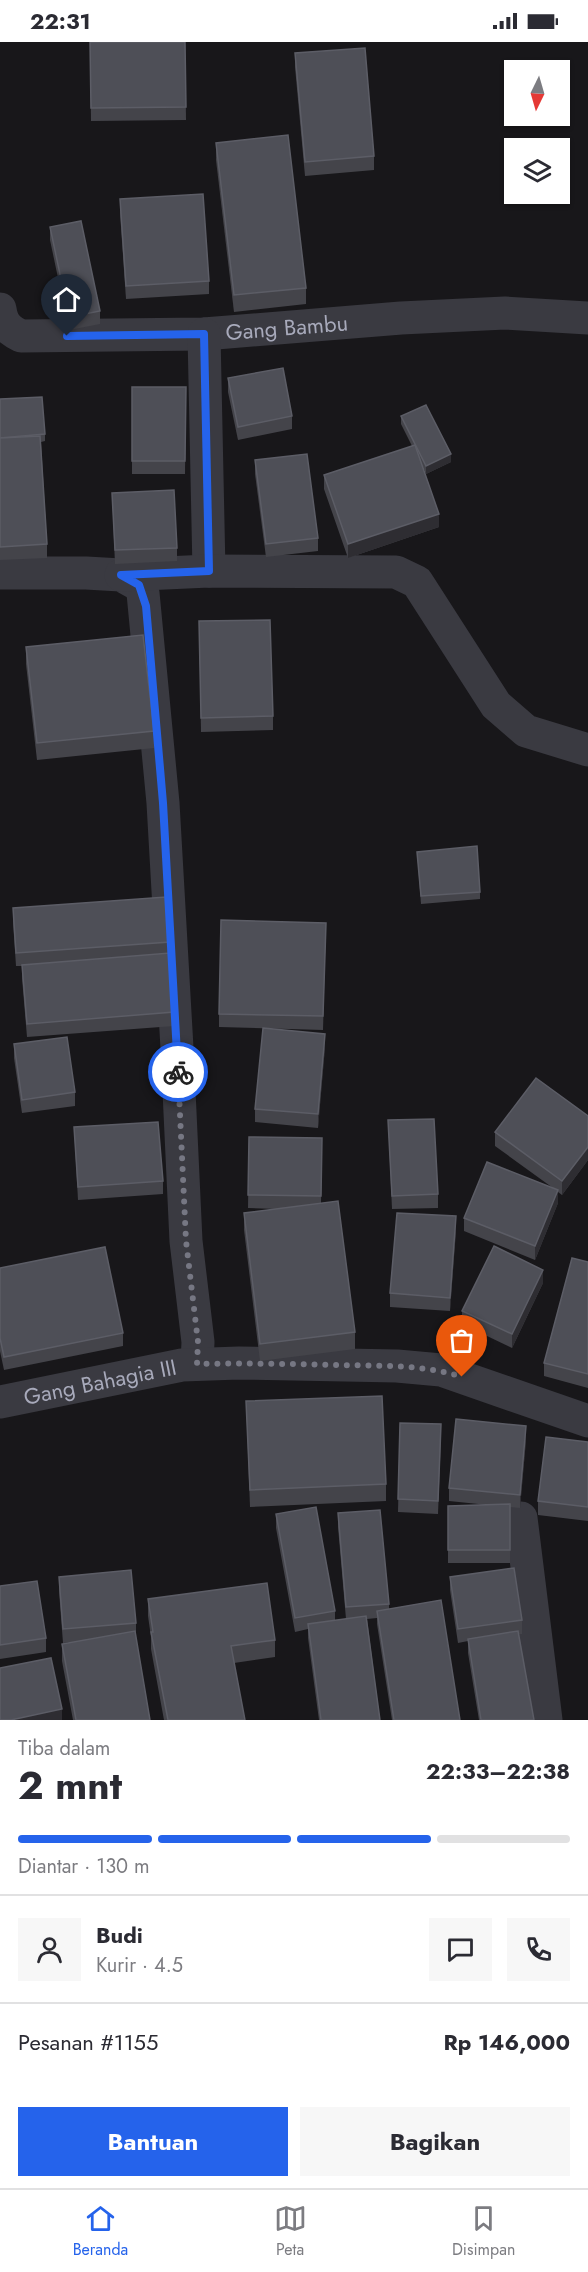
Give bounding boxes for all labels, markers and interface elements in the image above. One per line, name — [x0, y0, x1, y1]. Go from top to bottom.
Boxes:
text: 22:31 — [30, 5, 91, 37]
north arrow — [504, 60, 570, 126]
map controls — [504, 60, 570, 204]
button: layers — [504, 138, 570, 204]
pin — [41, 274, 92, 336]
icon: home — [50, 283, 83, 316]
street label: Gang Bambu — [224, 306, 349, 348]
courier — [148, 1042, 208, 1102]
icon: bike — [162, 1056, 195, 1089]
pin — [436, 1315, 487, 1377]
icon: bag — [445, 1324, 478, 1357]
street label: Gang Bahagia III — [21, 1351, 179, 1413]
text: Tiba dalam — [18, 1734, 110, 1763]
text: 22:33–22:38 — [426, 1755, 570, 1787]
text: 2 mnt — [18, 1757, 122, 1814]
text: Diantar · 130 m — [18, 1852, 150, 1881]
button: person — [18, 1918, 81, 1981]
button: chat — [429, 1918, 492, 1981]
button: phone — [507, 1918, 570, 1981]
text: Budi — [96, 1919, 143, 1951]
text: Kurir · 4.5 — [96, 1951, 183, 1980]
text: Pesanan #1155 — [18, 2026, 158, 2058]
text: Rp 146,000 — [443, 2026, 570, 2058]
button: Bantuan — [18, 2107, 288, 2176]
button: Bagikan — [300, 2107, 570, 2176]
tab: Beranda — [73, 2202, 128, 2261]
tab: Peta — [274, 2202, 307, 2261]
tab: Disimpan — [452, 2202, 515, 2261]

